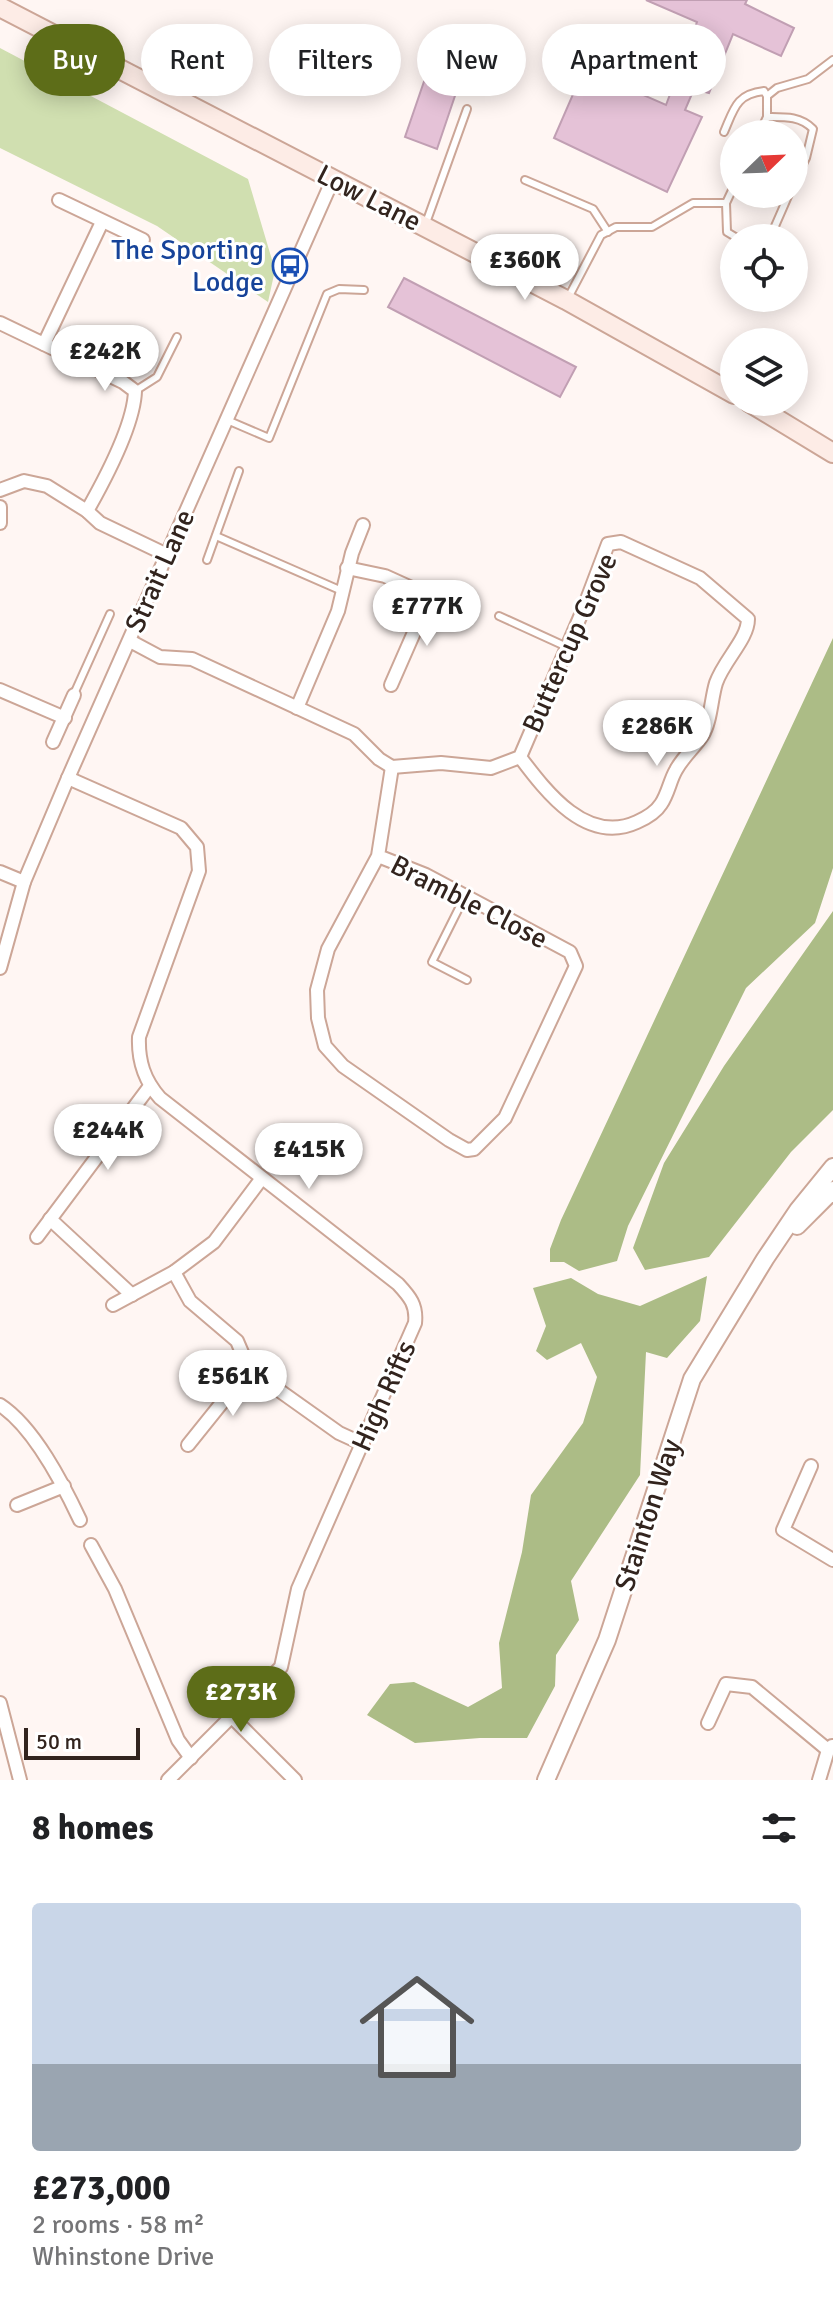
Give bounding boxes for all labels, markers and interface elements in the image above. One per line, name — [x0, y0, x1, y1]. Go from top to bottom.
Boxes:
chip: Buy — [24, 24, 125, 96]
chip: Rent — [141, 24, 253, 96]
chip: Filters — [269, 24, 401, 96]
chip: New — [417, 24, 526, 96]
chip: Apartment — [542, 24, 726, 96]
north arrow — [720, 120, 808, 208]
map controls — [720, 120, 808, 416]
street label: Low Lane — [311, 157, 427, 239]
button: locate — [720, 224, 808, 312]
place label: The Sporting Lodge — [111, 233, 264, 299]
pin: £360K — [469, 234, 581, 302]
text: £360K — [489, 244, 561, 276]
bus stop icon: The Sporting Lodge — [271, 247, 309, 285]
pin: £242K — [49, 325, 161, 393]
button: layers — [720, 328, 808, 416]
text: £242K — [69, 335, 141, 367]
street label: Strait Lane — [118, 504, 202, 638]
street label: Buttercup Grove — [515, 548, 625, 738]
pin: £777K — [371, 580, 483, 648]
text: £777K — [391, 590, 463, 622]
pin: £286K — [601, 700, 713, 768]
text: £286K — [621, 710, 693, 742]
street label: Bramble Close — [385, 848, 553, 956]
pin: £244K — [52, 1104, 164, 1172]
text: £244K — [72, 1114, 144, 1146]
pin: £415K — [253, 1123, 365, 1191]
text: £415K — [273, 1133, 345, 1165]
street label: High Rifts — [345, 1335, 423, 1457]
pin: £561K — [177, 1350, 289, 1418]
text: £561K — [197, 1360, 269, 1392]
street label: Stainton Way — [607, 1435, 689, 1595]
pin: £273K — [185, 1666, 297, 1734]
text: £273K — [205, 1676, 277, 1708]
scale bar — [24, 1724, 140, 1760]
text: 50 m — [36, 1728, 82, 1755]
icon: filters — [757, 1806, 801, 1850]
text: 8 homes — [32, 1807, 153, 1849]
icon: home — [345, 1955, 489, 2099]
text: £273,000 — [32, 2167, 171, 2209]
text: 2 rooms · 58 m² — [32, 2209, 205, 2241]
text: Whinstone Drive — [32, 2241, 214, 2273]

